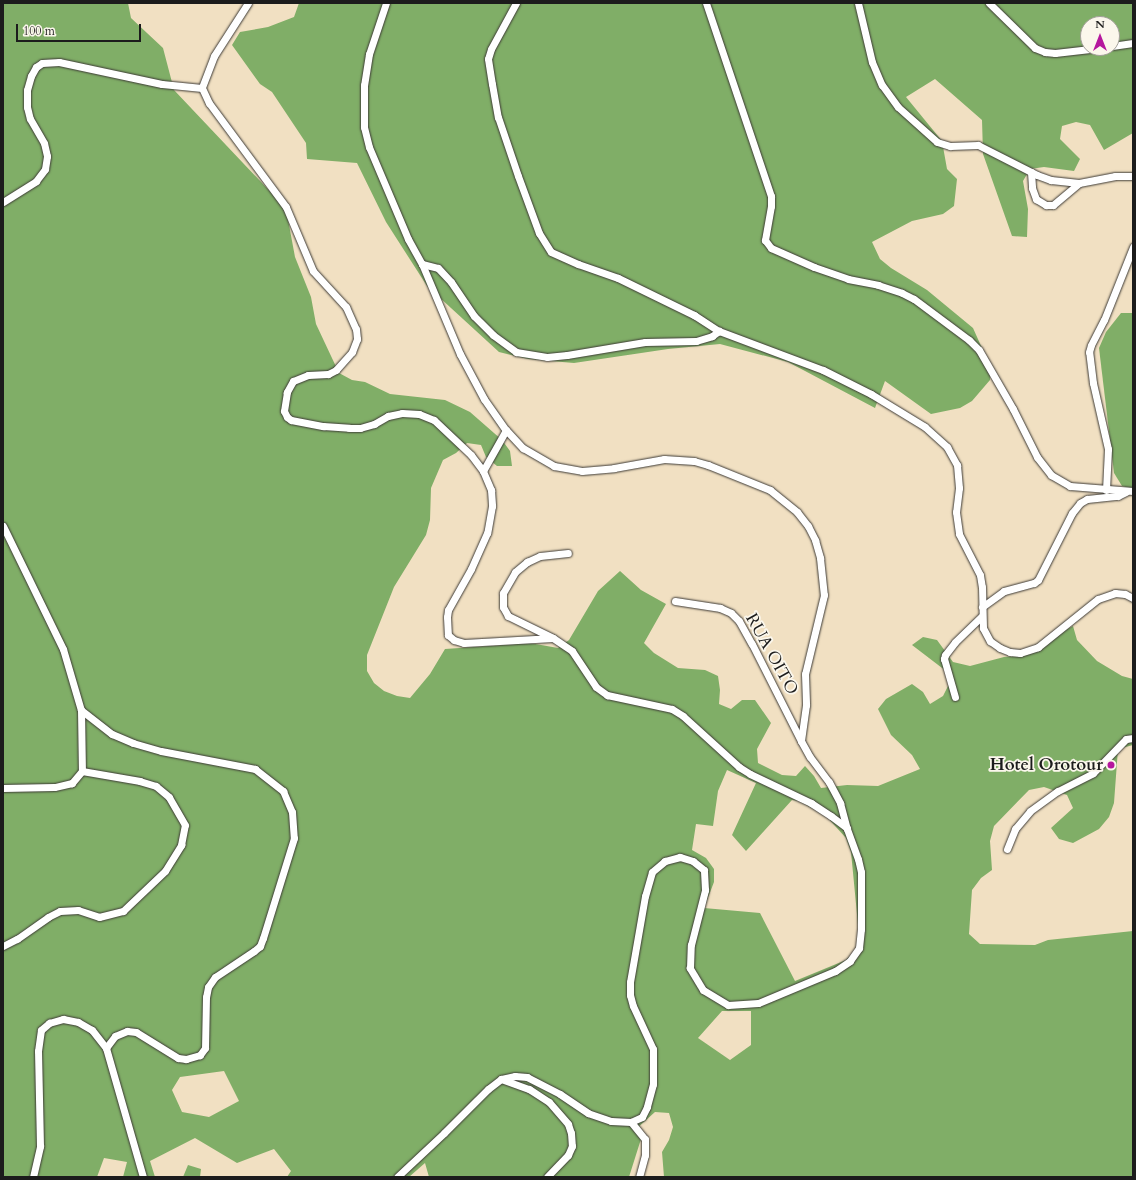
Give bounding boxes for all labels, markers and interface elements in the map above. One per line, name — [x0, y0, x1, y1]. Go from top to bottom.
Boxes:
scale bar — [18, 16, 143, 42]
north arrow — [1080, 16, 1120, 56]
text: N — [1095, 17, 1105, 32]
text: 100 m — [23, 23, 55, 39]
street label: RUA OITO — [741, 610, 803, 698]
place label: Hotel Orotour — [990, 755, 1103, 775]
marker: Hotel Orotour — [1106, 760, 1116, 770]

